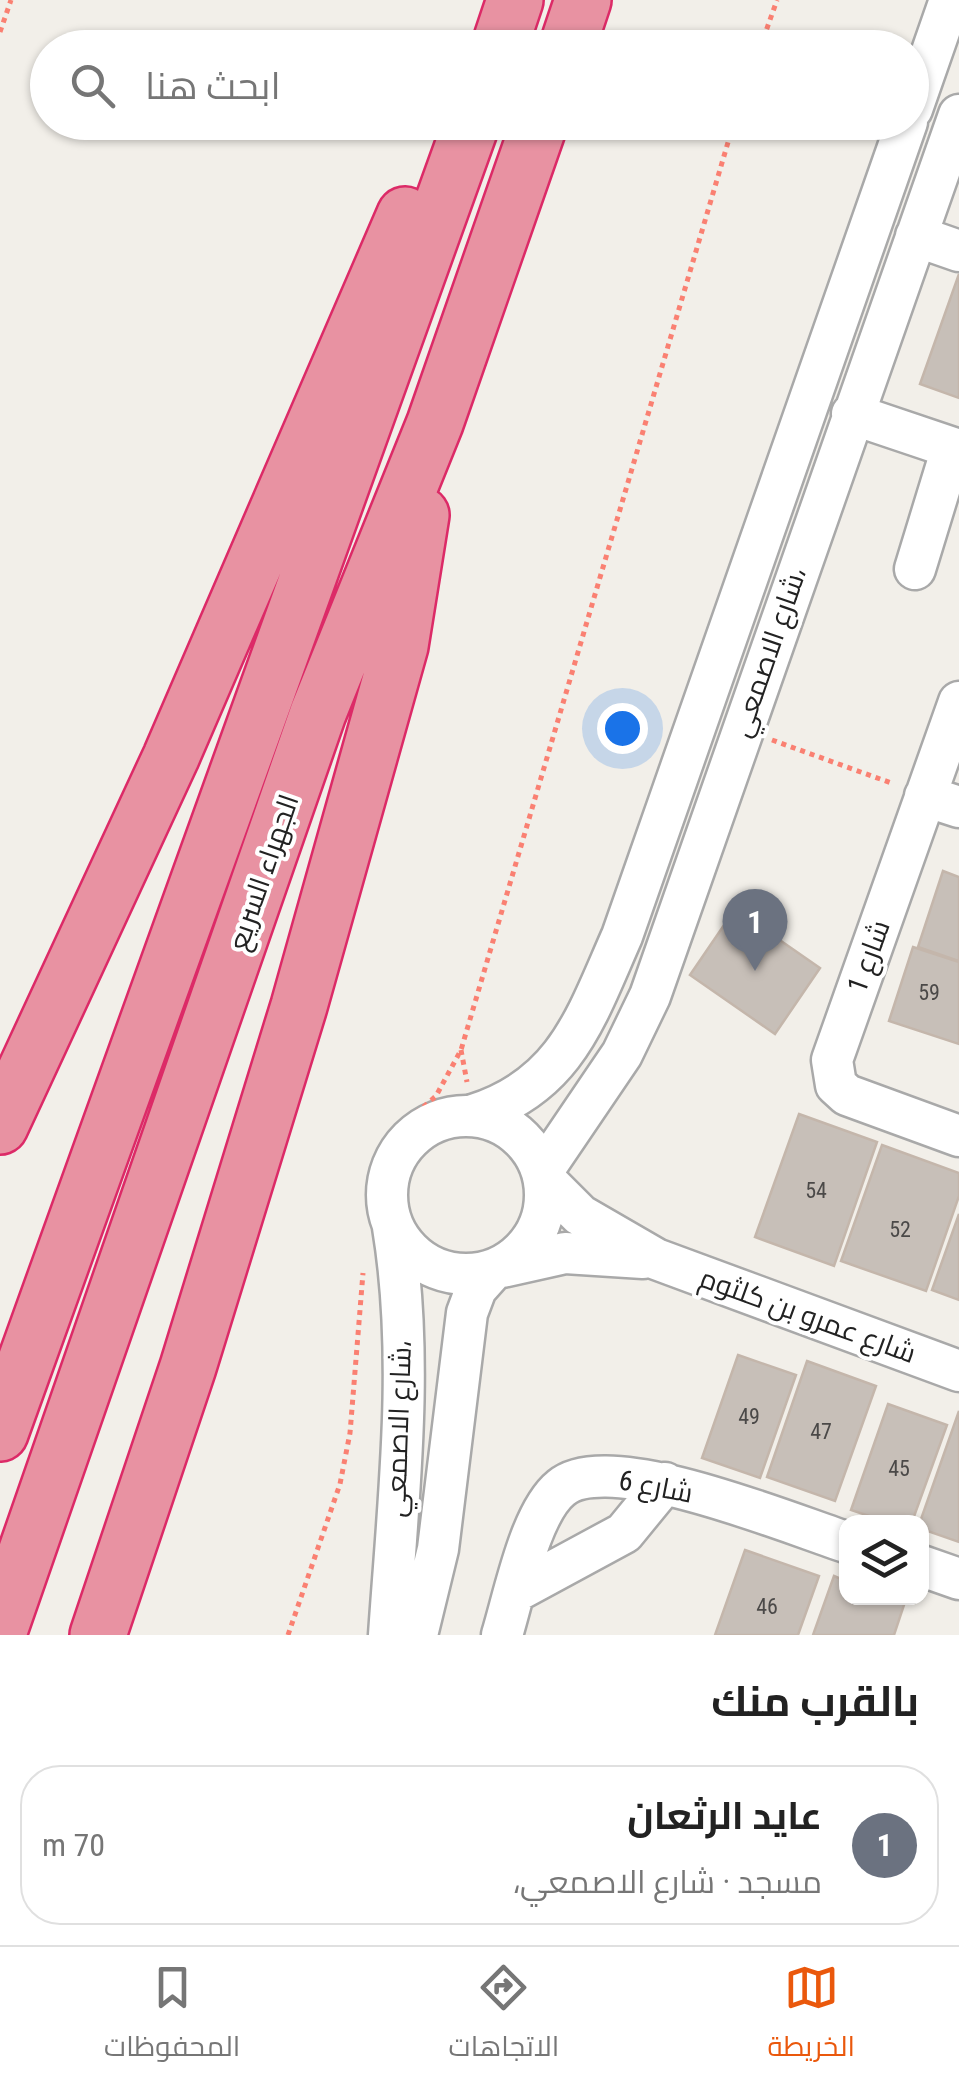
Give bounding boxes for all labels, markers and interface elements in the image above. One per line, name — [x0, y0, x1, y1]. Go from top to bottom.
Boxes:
search box — [30, 30, 929, 140]
icon: search — [65, 58, 120, 113]
text: ابحث هنا — [145, 64, 281, 108]
street label: شارع الاصمعي، — [724, 563, 818, 743]
your location — [597, 703, 648, 754]
street label: الجهراء السريع — [221, 790, 307, 955]
pin: 1 — [722, 888, 788, 971]
street label: شارع 1 — [840, 916, 899, 998]
house number: 59 — [918, 980, 940, 1005]
house number: 54 — [805, 1178, 827, 1203]
house number: 52 — [889, 1217, 911, 1242]
street label: شارع عمرو بن كلثوم — [694, 1261, 920, 1373]
street label: شارع الاصمعي، — [379, 1340, 423, 1518]
house number: 49 — [738, 1404, 760, 1429]
house number: 47 — [810, 1419, 832, 1444]
house number: 45 — [888, 1456, 910, 1481]
street label: شارع 6 — [616, 1463, 696, 1512]
map controls — [839, 1515, 929, 1605]
button: layers — [839, 1515, 929, 1605]
house number: 46 — [756, 1594, 778, 1619]
text: بالقرب منك — [711, 1677, 919, 1726]
text: عايد الرثعان — [627, 1794, 822, 1838]
text: 70 m — [42, 1826, 105, 1864]
text: 1 — [876, 1826, 893, 1864]
text: مسجد · شارع الاصمعي، — [513, 1863, 822, 1901]
tab: المحفوظات — [104, 1960, 240, 2072]
tab: الاتجاهات — [449, 1960, 559, 2072]
tab: الخريطة — [768, 1960, 855, 2072]

